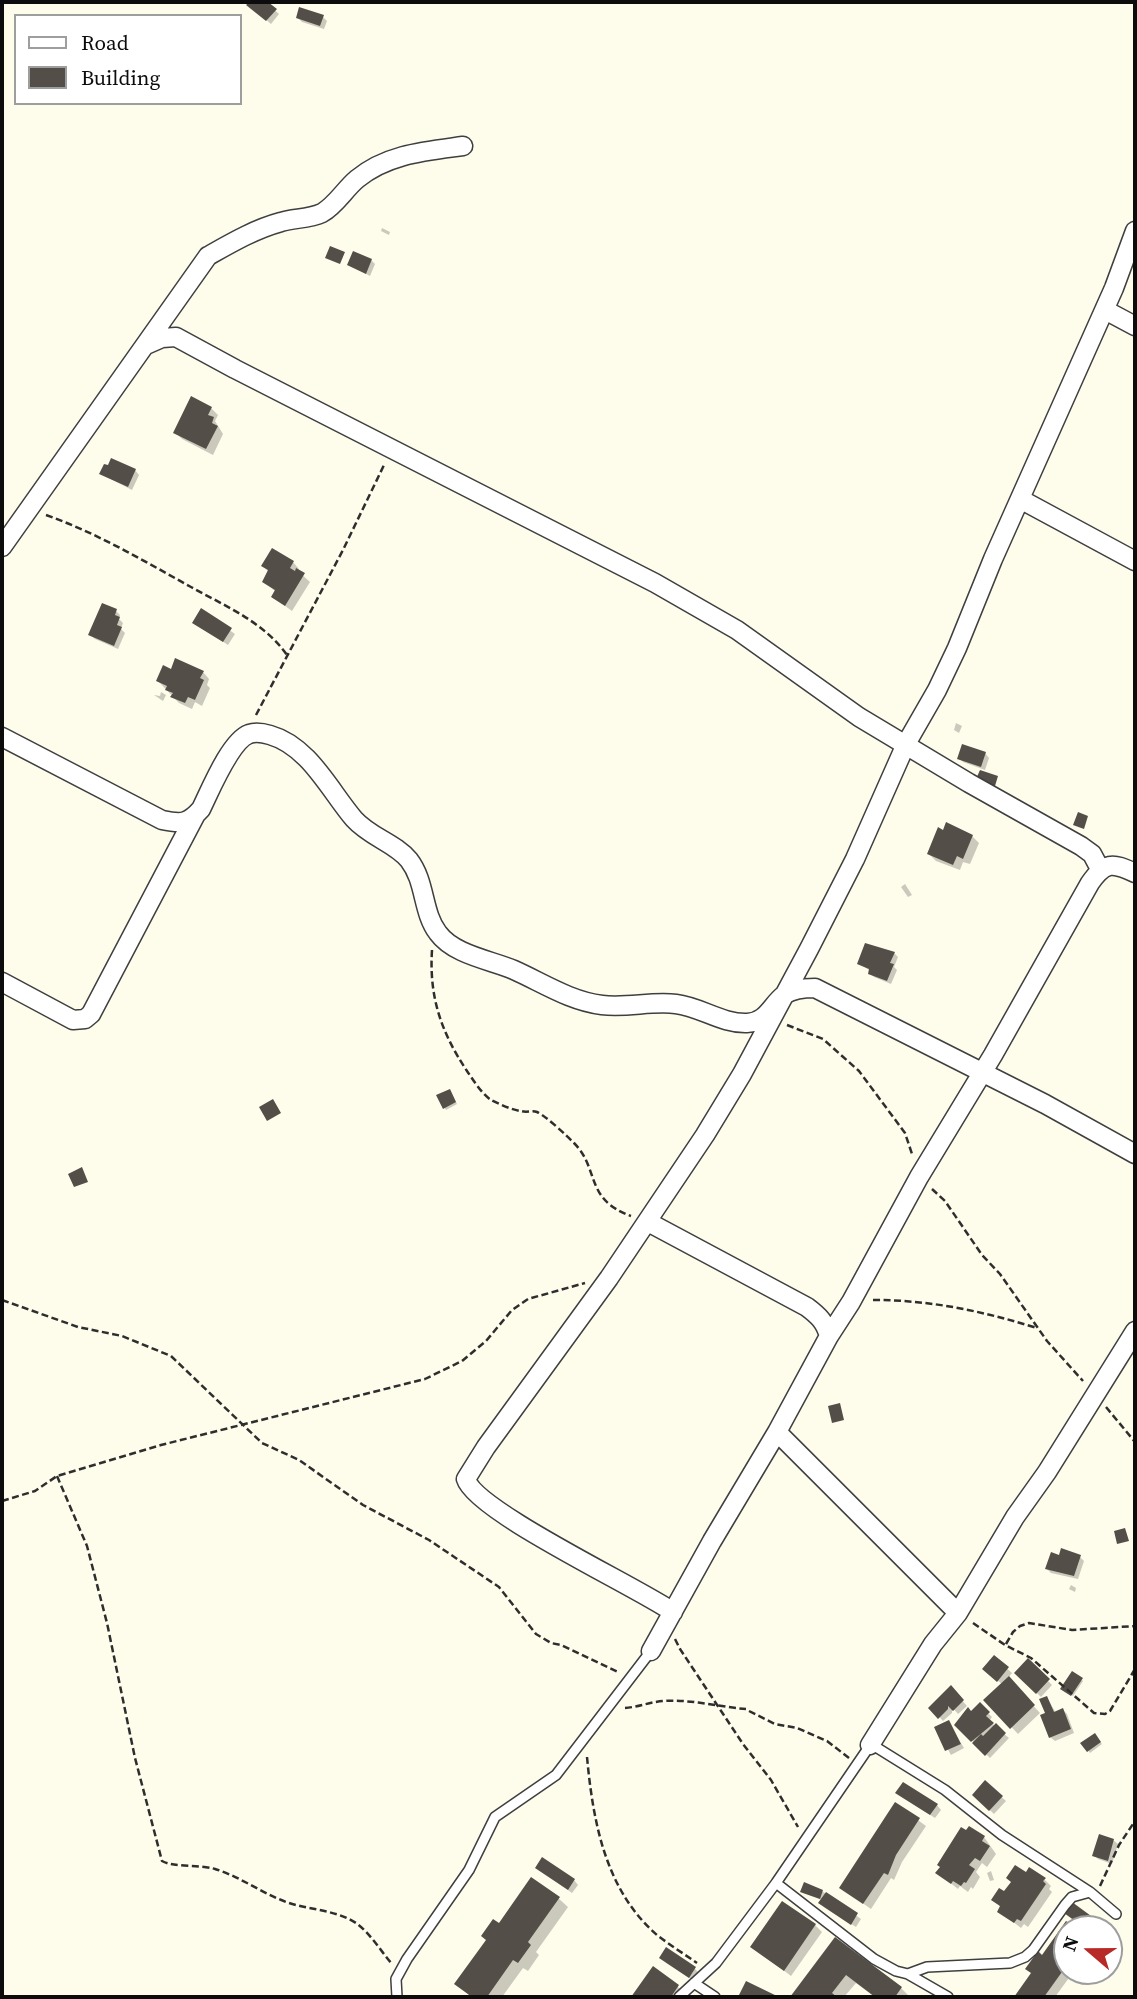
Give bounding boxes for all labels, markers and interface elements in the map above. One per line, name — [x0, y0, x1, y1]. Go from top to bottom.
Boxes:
legend — [14, 14, 242, 105]
text: Road — [81, 28, 129, 57]
text: Building — [81, 63, 160, 92]
north arrow — [1053, 1915, 1123, 1985]
text: N — [1056, 1933, 1085, 1954]

